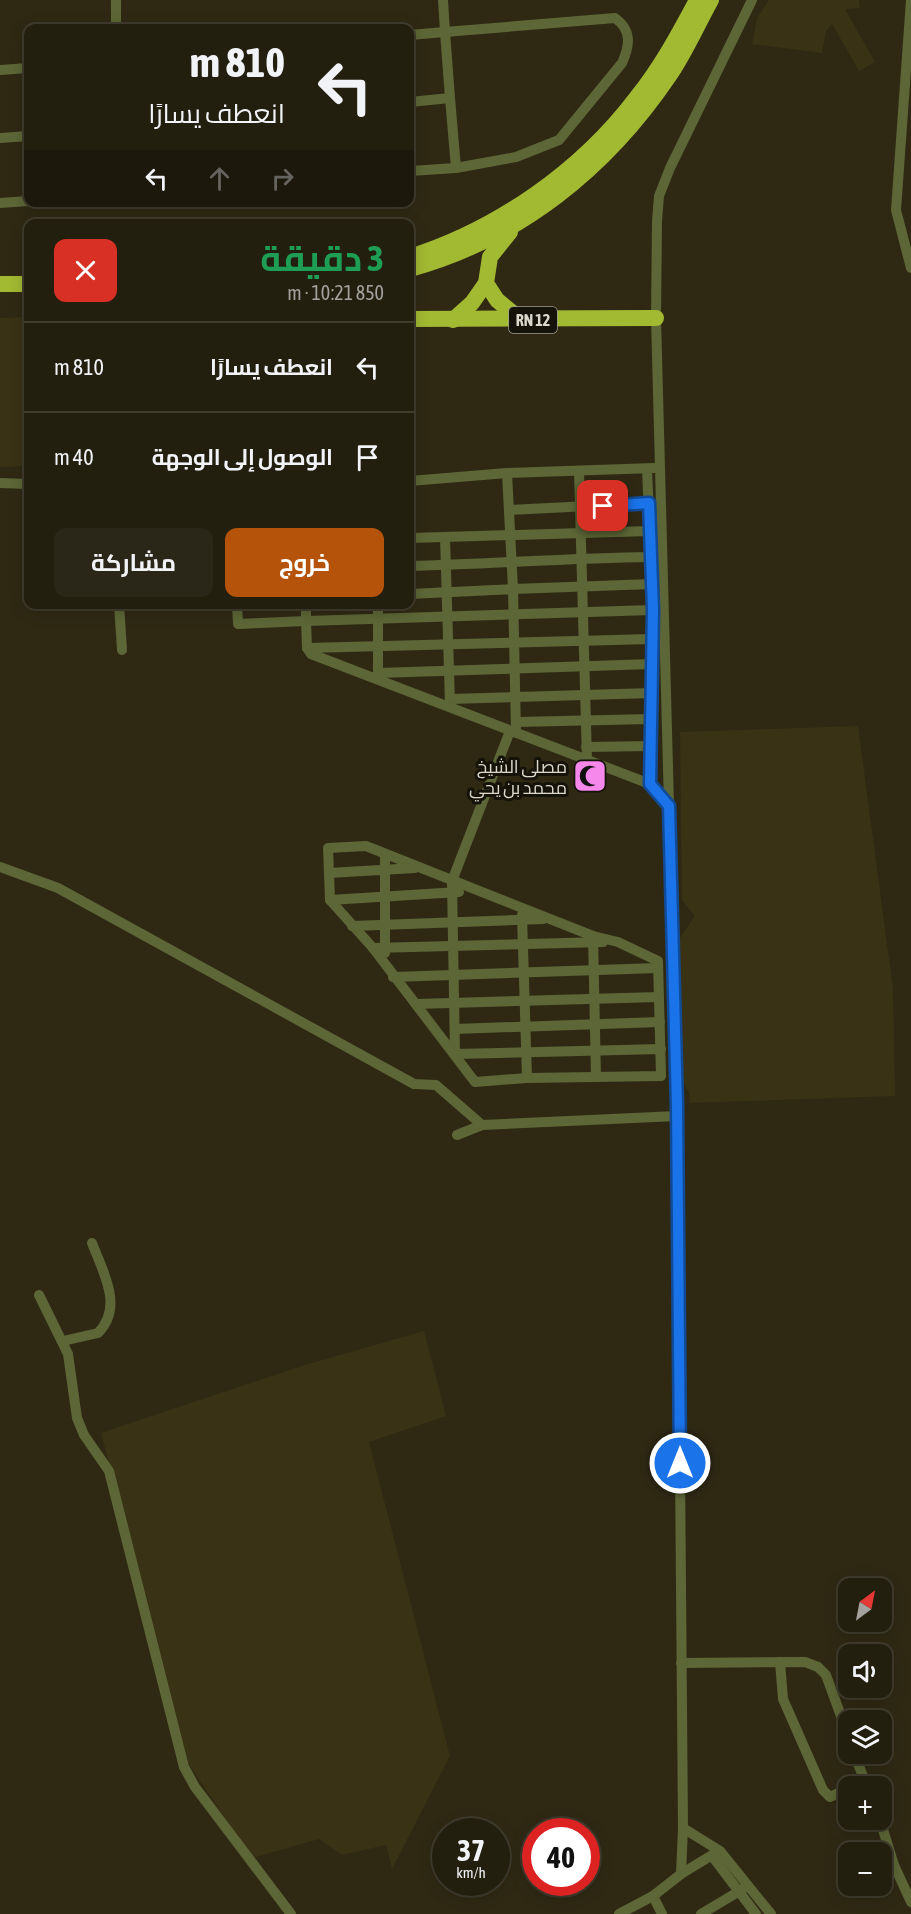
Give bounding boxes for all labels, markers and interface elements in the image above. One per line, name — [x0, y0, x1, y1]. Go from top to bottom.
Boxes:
text: 810 m — [190, 38, 285, 86]
icon: left — [306, 48, 384, 126]
text: انعطف يسارًا — [148, 98, 285, 129]
icon: left — [140, 162, 173, 195]
icon: ahead — [203, 162, 236, 195]
icon: right — [266, 162, 299, 195]
text: 3 دقيقة — [260, 237, 384, 279]
button: close — [54, 239, 117, 302]
text: 850 m · 10:21 — [287, 281, 384, 304]
road number: RN 12 — [509, 307, 557, 333]
icon: left — [351, 351, 384, 384]
text: 810 m — [54, 354, 104, 380]
text: انعطف يسارًا — [210, 354, 333, 380]
icon: arrive — [351, 441, 384, 474]
text: 40 m — [54, 444, 94, 470]
text: الوصول إلى الوجهة — [152, 444, 333, 470]
pin — [577, 480, 628, 531]
icon: arrive — [586, 489, 619, 522]
button: مشاركة — [54, 528, 213, 597]
button: خروج — [225, 528, 384, 597]
place label: مصلى الشيخ محمد بن يحي — [469, 756, 567, 802]
mosque icon: مصلى الشيخ محمد بن يحي — [572, 758, 608, 794]
position arrow — [648, 1431, 712, 1495]
north arrow — [838, 1578, 892, 1632]
map controls — [838, 1578, 892, 1896]
button: sound — [838, 1644, 892, 1698]
button: layers — [838, 1710, 892, 1764]
button: + — [838, 1776, 892, 1830]
speed limit sign: 40 — [522, 1818, 600, 1896]
text: 37 — [457, 1833, 485, 1867]
button: − — [838, 1842, 892, 1896]
text: km/h — [456, 1864, 486, 1881]

